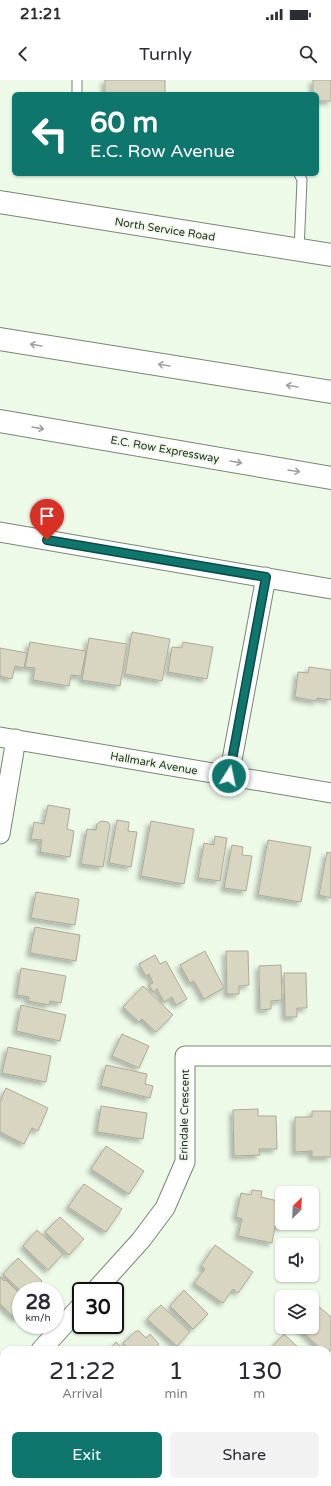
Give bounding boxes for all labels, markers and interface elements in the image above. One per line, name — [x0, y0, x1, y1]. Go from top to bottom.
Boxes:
text: 21:21 — [20, 5, 62, 23]
icon: back — [12, 43, 34, 65]
text: Turnly — [139, 43, 192, 65]
icon: search — [297, 43, 319, 65]
text: 60 m — [90, 106, 158, 140]
icon: left — [24, 108, 76, 160]
text: E.C. Row Avenue — [90, 140, 235, 162]
street label: North Service Road — [114, 215, 216, 244]
one-way arrow — [30, 341, 43, 349]
one-way arrow — [158, 361, 171, 369]
one-way arrow — [286, 382, 299, 390]
one-way arrow — [32, 424, 45, 432]
street label: E.C. Row Expressway — [109, 434, 220, 465]
one-way arrow — [229, 458, 242, 466]
one-way arrow — [287, 468, 300, 476]
pin — [30, 499, 64, 540]
icon: arrive — [36, 505, 58, 527]
street label: Hallmark Avenue — [109, 749, 199, 778]
position arrow — [208, 755, 250, 797]
street label: Erindale Crescent — [177, 1069, 192, 1161]
north arrow — [275, 1186, 319, 1230]
map controls — [275, 1186, 319, 1334]
button: sound — [275, 1238, 319, 1282]
speed limit sign: 30 — [72, 1282, 124, 1334]
button: layers — [275, 1290, 319, 1334]
text: 28 — [25, 1291, 51, 1315]
text: km/h — [25, 1312, 51, 1324]
text: 21:22 — [49, 1357, 116, 1386]
text: 1 — [169, 1357, 184, 1386]
text: 130 — [237, 1357, 282, 1386]
text: Arrival — [62, 1386, 102, 1402]
text: min — [165, 1386, 188, 1402]
text: m — [253, 1386, 265, 1402]
button: Exit — [12, 1432, 162, 1478]
button: Share — [170, 1432, 319, 1478]

